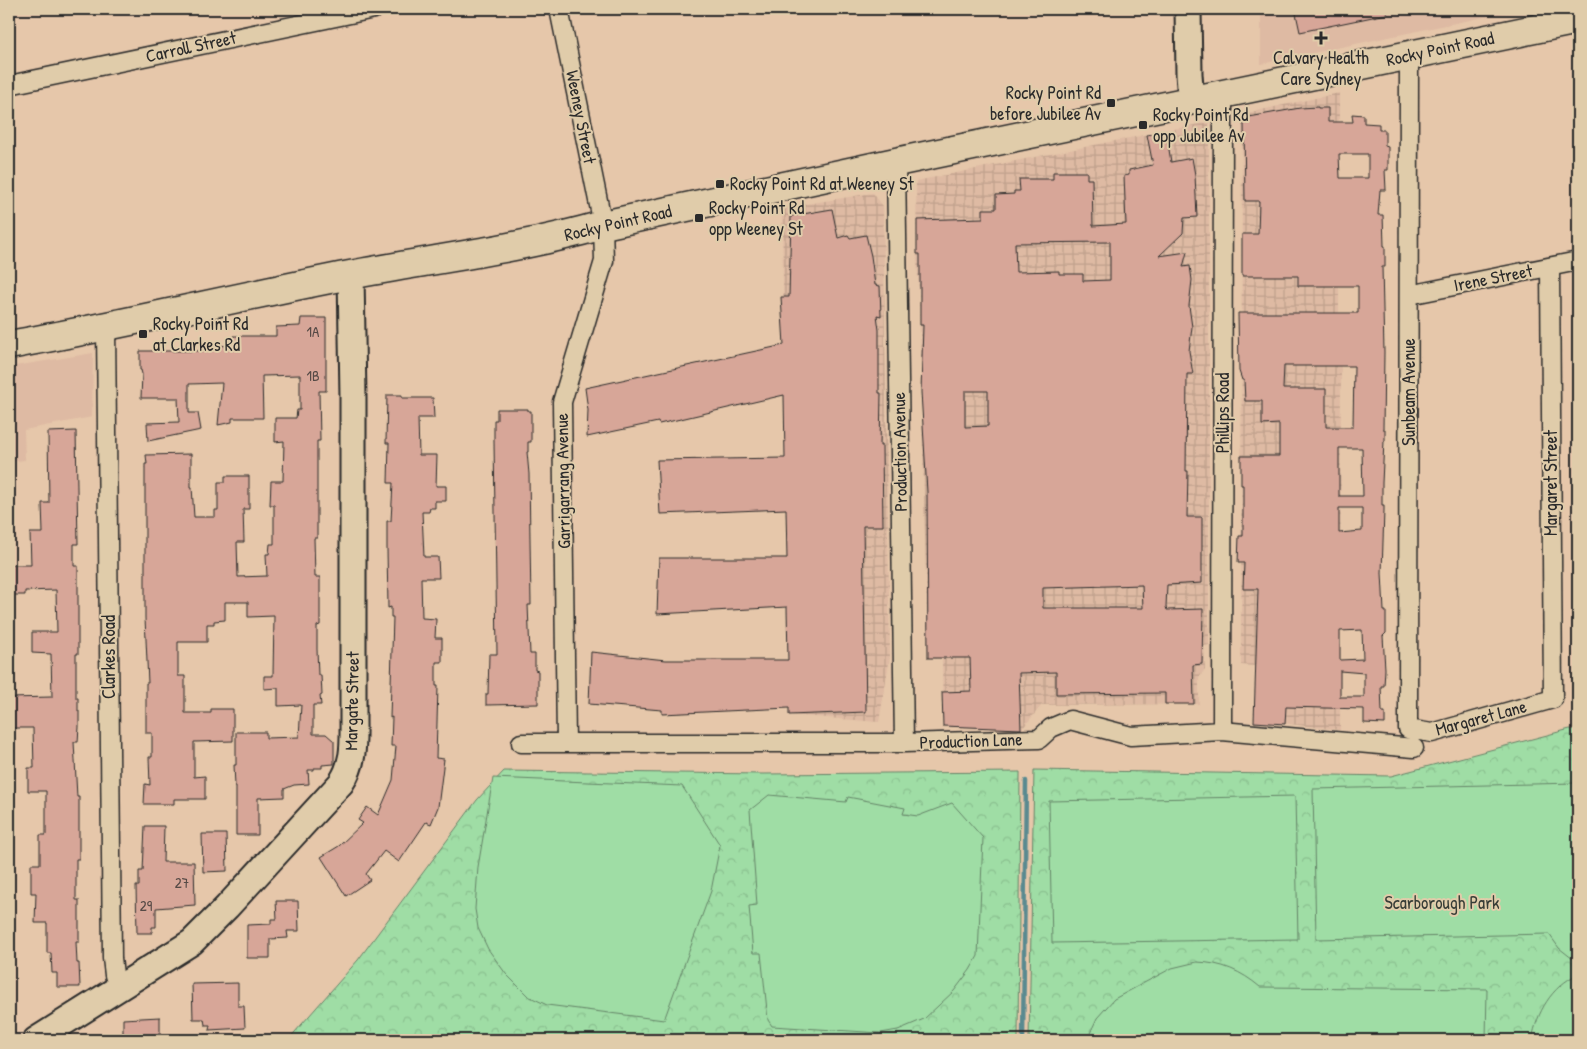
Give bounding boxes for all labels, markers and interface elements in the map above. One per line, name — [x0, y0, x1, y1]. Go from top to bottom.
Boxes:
street label: Carroll Street — [143, 25, 239, 68]
street label: Rocky Point Road — [1384, 25, 1496, 72]
marker: Calvary Health Care Sydney — [1314, 31, 1328, 45]
place label: Calvary Health Care Sydney — [1273, 45, 1369, 91]
street label: Weeney Street — [560, 68, 603, 166]
place label: Rocky Point Rd before Jubilee Av — [990, 80, 1101, 126]
marker: Rocky Point Rd before Jubilee Av — [1105, 97, 1117, 109]
place label: Rocky Point Rd opp Jubilee Av — [1153, 102, 1248, 148]
marker: Rocky Point Rd opp Jubilee Av — [1137, 119, 1149, 131]
place label: Rocky Point Rd at Weeney St — [730, 171, 914, 196]
marker: Rocky Point Rd at Weeney St — [714, 178, 726, 190]
place label: Rocky Point Rd opp Weeney St — [709, 195, 804, 241]
street label: Rocky Point Road — [562, 198, 674, 247]
marker: Rocky Point Rd opp Weeney St — [693, 212, 705, 224]
street label: Irene Street — [1451, 257, 1535, 297]
place label: Rocky Point Rd at Clarkes Rd — [153, 311, 248, 357]
house number: 1A — [307, 321, 320, 342]
marker: Rocky Point Rd at Clarkes Rd — [137, 328, 149, 340]
street label: Sunbeam Avenue — [1396, 338, 1421, 446]
house number: 1B — [306, 365, 320, 386]
street label: Phillips Road — [1210, 373, 1235, 453]
street label: Production Avenue — [886, 392, 913, 512]
street label: Garrigarrang Avenue — [549, 413, 576, 549]
street label: Margaret Street — [1538, 429, 1563, 536]
street label: Clarkes Road — [96, 615, 121, 699]
street label: Margate Street — [338, 650, 365, 751]
street label: Margaret Lane — [1433, 693, 1529, 742]
street label: Production Lane — [919, 726, 1023, 755]
house number: 27 — [175, 872, 189, 893]
park label: Scarborough Park — [1384, 890, 1500, 915]
house number: 29 — [140, 895, 153, 916]

